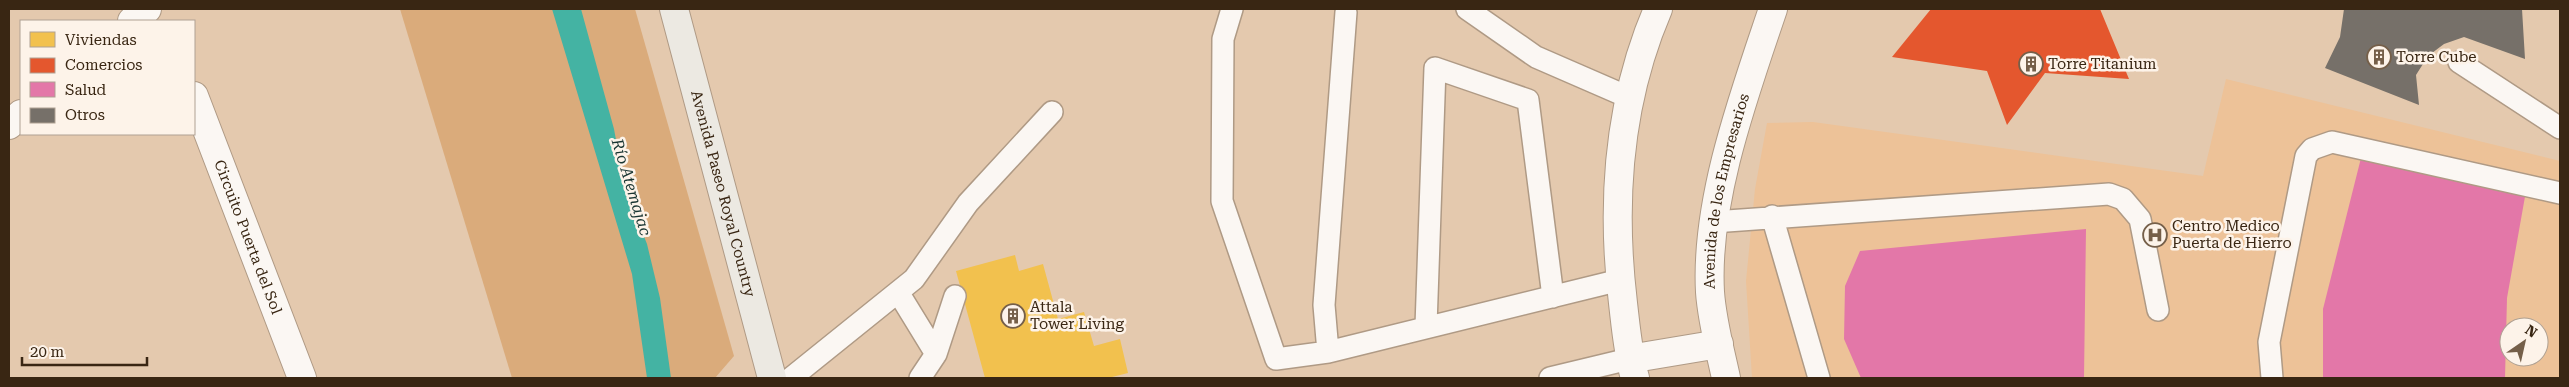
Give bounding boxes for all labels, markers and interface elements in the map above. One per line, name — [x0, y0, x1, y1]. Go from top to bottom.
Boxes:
legend — [20, 20, 195, 135]
text: Viviendas — [65, 31, 137, 49]
building icon: Torre Cube — [2366, 44, 2392, 70]
place label: Torre Cube — [2396, 48, 2477, 66]
building icon: Torre Titanium — [2018, 51, 2044, 77]
place label: Torre Titanium — [2048, 55, 2157, 73]
text: Comercios — [65, 56, 142, 74]
text: Salud — [65, 81, 107, 99]
street label: Avenida Paseo Royal Country — [687, 88, 759, 299]
street label: Avenida de los Empresarios — [1701, 91, 1753, 289]
text: Otros — [65, 106, 105, 124]
water label: Río Atemajac — [607, 135, 655, 238]
street label: Circuito Puerta del Sol — [210, 157, 286, 317]
place label: Centro Medico Puerta de Hierro — [2172, 217, 2292, 252]
hospital icon: Centro Medico Puerta de Hierro — [2142, 222, 2168, 248]
place label: Attala Tower Living — [1030, 298, 1124, 333]
building icon: Attala Tower Living — [1000, 303, 1026, 329]
north arrow — [2499, 317, 2549, 367]
text: N — [2522, 322, 2540, 341]
scale bar — [22, 334, 148, 366]
text: 20 m — [30, 343, 65, 361]

